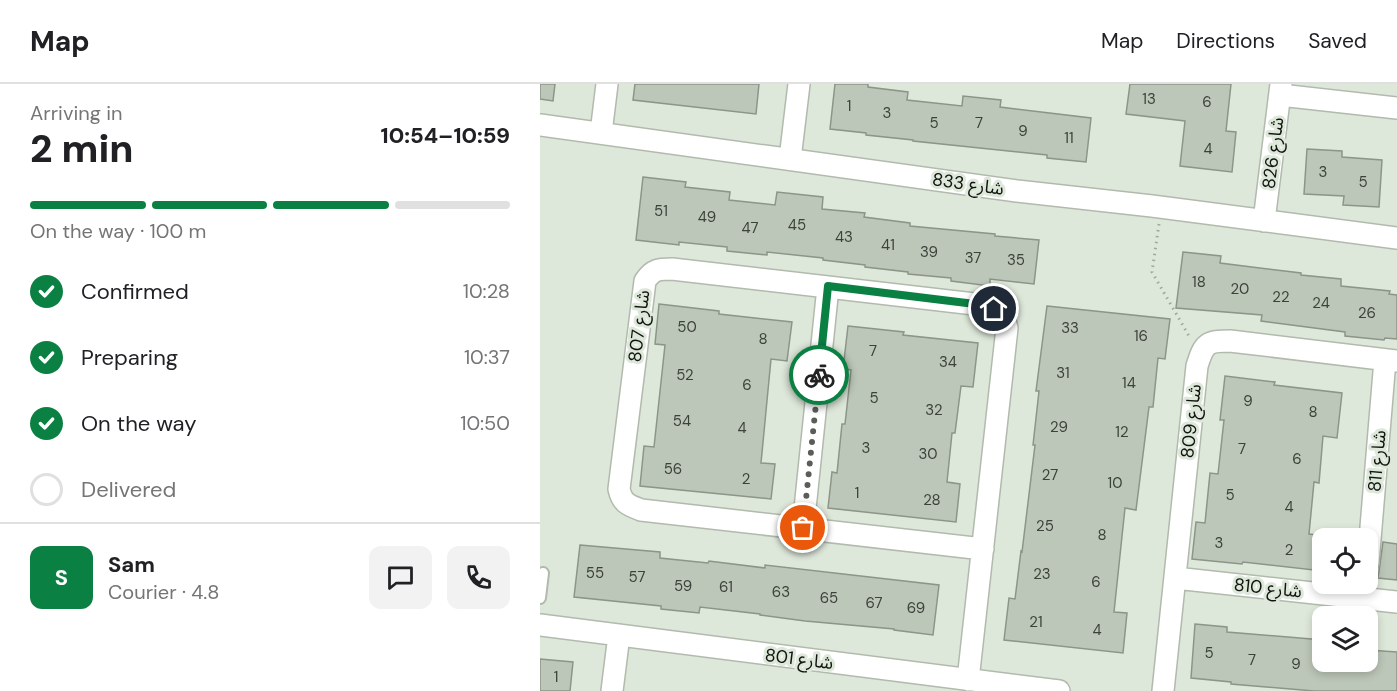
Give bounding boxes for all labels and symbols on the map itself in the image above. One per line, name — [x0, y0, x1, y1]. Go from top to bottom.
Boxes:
house number: 13 — [1142, 89, 1156, 109]
house number: 6 — [1202, 92, 1212, 112]
house number: 1 — [847, 96, 851, 116]
house number: 3 — [883, 103, 891, 123]
house number: 5 — [929, 113, 939, 133]
house number: 7 — [975, 113, 983, 133]
street label: شارع 826 — [1257, 116, 1291, 191]
house number: 9 — [1018, 121, 1028, 141]
house number: 11 — [1064, 128, 1074, 148]
house number: 4 — [1203, 139, 1213, 159]
house number: 3 — [1319, 162, 1327, 182]
street label: شارع 833 — [930, 167, 1005, 203]
house number: 5 — [1358, 172, 1368, 192]
house number: 51 — [654, 201, 668, 221]
house number: 49 — [698, 207, 716, 227]
house number: 45 — [788, 215, 806, 235]
house number: 47 — [741, 218, 759, 238]
house number: 43 — [835, 227, 853, 247]
house number: 41 — [881, 235, 895, 255]
house number: 39 — [920, 242, 938, 262]
house number: 37 — [965, 248, 981, 268]
house number: 35 — [1007, 250, 1025, 270]
house number: 18 — [1192, 272, 1206, 292]
house number: 20 — [1231, 279, 1249, 299]
pin — [968, 283, 1019, 334]
house number: 22 — [1272, 287, 1290, 307]
street label: شارع 807 — [623, 289, 657, 364]
house number: 24 — [1312, 293, 1330, 313]
house number: 26 — [1358, 303, 1376, 323]
house number: 50 — [677, 317, 697, 337]
house number: 33 — [1061, 318, 1079, 338]
house number: 16 — [1134, 326, 1148, 346]
house number: 8 — [758, 329, 768, 349]
house number: 7 — [869, 341, 877, 361]
courier — [789, 345, 849, 405]
house number: 34 — [939, 352, 957, 372]
house number: 31 — [1056, 363, 1070, 383]
house number: 52 — [676, 365, 694, 385]
house number: 14 — [1122, 373, 1136, 393]
house number: 6 — [742, 375, 752, 395]
street label: شارع 809 — [1175, 383, 1209, 459]
house number: 5 — [869, 388, 879, 408]
house number: 9 — [1243, 391, 1253, 411]
house number: 32 — [925, 400, 943, 420]
house number: 8 — [1308, 402, 1318, 422]
house number: 54 — [673, 411, 691, 431]
house number: 29 — [1050, 417, 1068, 437]
house number: 4 — [737, 418, 747, 438]
house number: 12 — [1115, 422, 1129, 442]
street label: شارع 811 — [1362, 429, 1394, 493]
house number: 3 — [862, 438, 870, 458]
house number: 7 — [1238, 439, 1246, 459]
house number: 30 — [918, 444, 938, 464]
house number: 6 — [1292, 449, 1302, 469]
house number: 56 — [664, 459, 682, 479]
house number: 27 — [1042, 465, 1058, 485]
house number: 2 — [742, 469, 750, 489]
house number: 10 — [1108, 473, 1122, 493]
house number: 1 — [855, 483, 859, 503]
house number: 5 — [1225, 485, 1235, 505]
house number: 28 — [923, 490, 941, 510]
house number: 4 — [1284, 497, 1294, 517]
pin — [777, 502, 828, 553]
house number: 25 — [1036, 516, 1054, 536]
house number: 8 — [1097, 525, 1107, 545]
house number: 3 — [1215, 533, 1223, 553]
house number: 2 — [1285, 540, 1293, 560]
house number: 55 — [586, 563, 604, 583]
house number: 23 — [1033, 564, 1051, 584]
house number: 57 — [629, 567, 645, 587]
house number: 6 — [1091, 572, 1101, 592]
street label: شارع 810 — [1233, 572, 1303, 605]
house number: 59 — [674, 576, 692, 596]
house number: 61 — [719, 577, 733, 597]
house number: 63 — [772, 582, 790, 602]
house number: 65 — [820, 588, 838, 608]
house number: 67 — [865, 593, 883, 613]
house number: 69 — [907, 598, 925, 618]
house number: 21 — [1029, 612, 1043, 632]
house number: 4 — [1092, 620, 1102, 640]
street label: شارع 801 — [763, 643, 835, 677]
house number: 5 — [1204, 643, 1214, 663]
house number: 7 — [1248, 650, 1256, 670]
house number: 9 — [1291, 654, 1301, 674]
house number: 1 — [554, 667, 558, 687]

